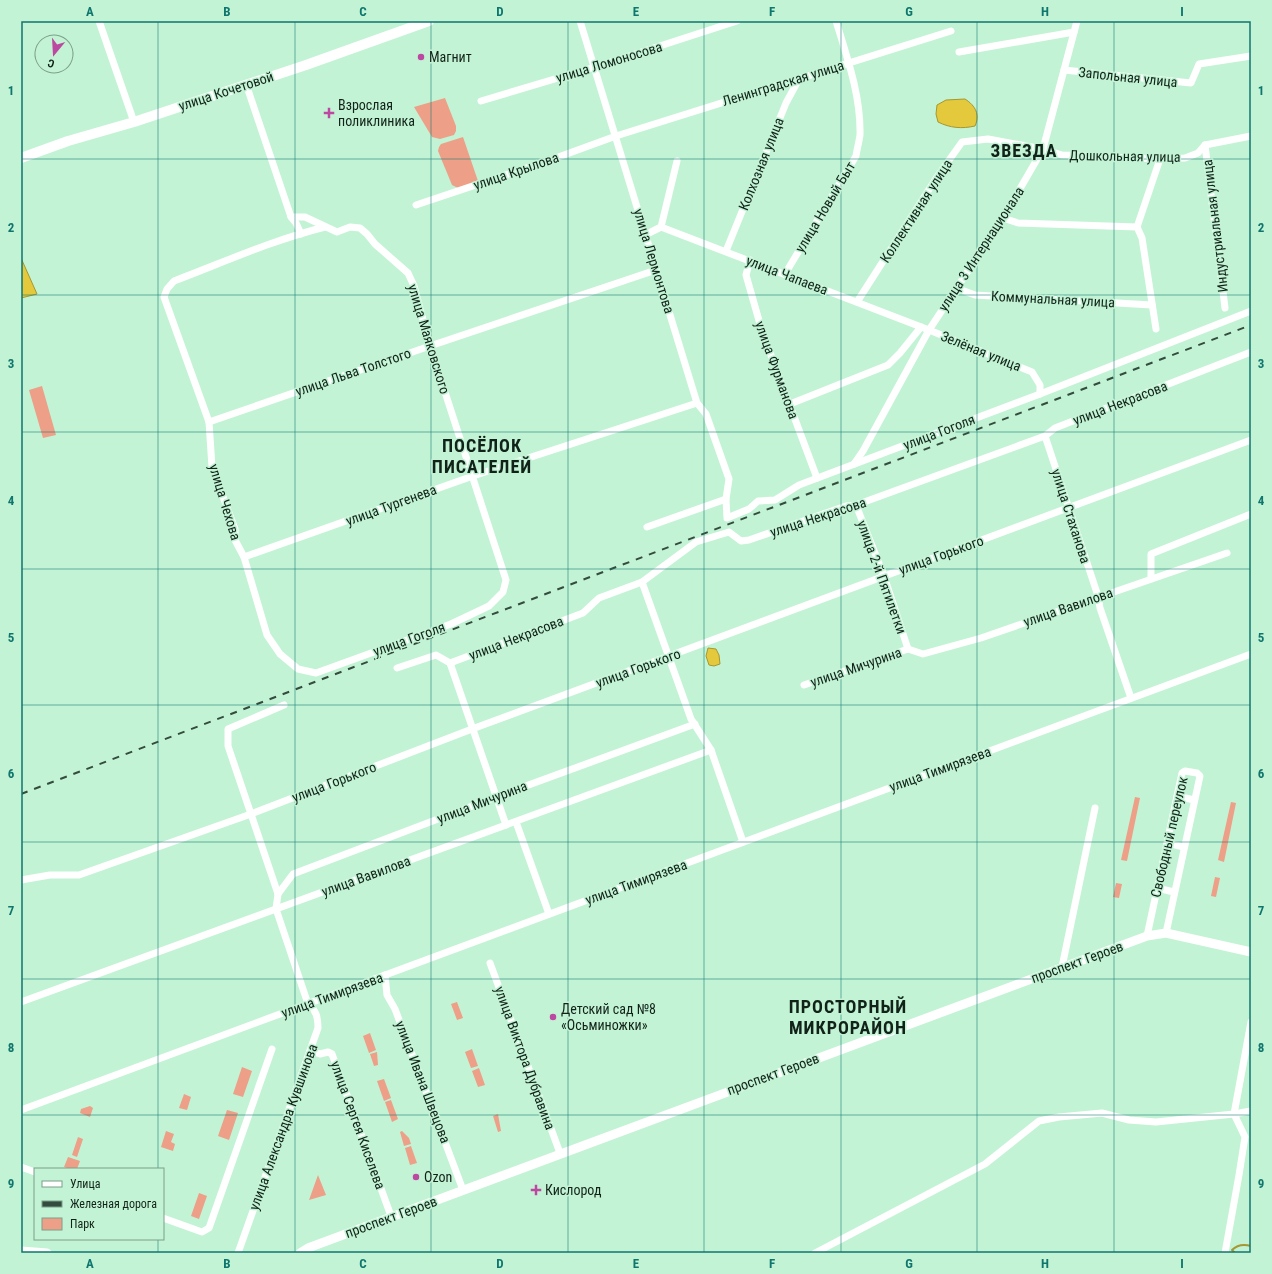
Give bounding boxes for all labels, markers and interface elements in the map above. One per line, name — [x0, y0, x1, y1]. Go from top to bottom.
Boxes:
text: A — [86, 4, 94, 19]
text: B — [223, 4, 231, 19]
text: C — [359, 4, 367, 19]
text: D — [496, 4, 504, 19]
text: E — [633, 4, 640, 19]
text: F — [769, 4, 775, 19]
text: G — [905, 4, 913, 19]
text: H — [1041, 4, 1049, 19]
text: I — [1180, 4, 1184, 19]
north arrow — [34, 34, 74, 74]
street label: улица Ломоносова — [554, 38, 664, 86]
place label: Магнит — [429, 49, 472, 65]
marker: Магнит — [416, 52, 426, 62]
text: С — [46, 56, 56, 70]
street label: Ленинградская улица — [720, 57, 846, 109]
street label: Запольная улица — [1078, 64, 1178, 90]
street label: улица Кочетовой — [177, 68, 275, 114]
text: 1 — [8, 83, 14, 98]
text: 1 — [1258, 83, 1264, 98]
place label: Взрослая поликлиника — [338, 97, 415, 129]
marker: Взрослая поликлиника — [323, 107, 335, 119]
street label: Колхозная улица — [735, 115, 787, 213]
district label: ЗВЕЗДА — [990, 140, 1058, 161]
street label: Дошкольная улица — [1069, 147, 1181, 165]
street label: улица Крылова — [471, 149, 561, 193]
street label: Коллективная улица — [877, 156, 955, 266]
street label: улица Новый Быт — [792, 159, 858, 255]
street label: Индустриальная улица — [1199, 159, 1231, 293]
street label: улица 3 Интернационала — [935, 184, 1027, 314]
street label: улица Лермонтова — [630, 207, 678, 315]
text: 2 — [8, 220, 15, 235]
text: 2 — [1258, 220, 1265, 235]
street label: улица Чапаева — [744, 252, 830, 298]
street label: улица Маяковского — [405, 282, 453, 396]
street label: Коммунальная улица — [991, 288, 1115, 310]
street label: улица Фурманова — [752, 319, 802, 421]
street label: Зелёная улица — [939, 328, 1023, 374]
street label: улица Льва Толстого — [293, 345, 413, 399]
text: 3 — [8, 356, 14, 371]
text: 3 — [1258, 356, 1264, 371]
street label: улица Некрасова — [1070, 378, 1170, 428]
street label: улица Гоголя — [901, 411, 977, 453]
district label: ПОСЁЛОК ПИСАТЕЛЕЙ — [432, 435, 532, 477]
street label: улица Чехова — [206, 462, 244, 542]
street label: улица Стаханова — [1048, 467, 1094, 565]
street label: улица Тургенева — [343, 481, 439, 529]
text: 4 — [8, 493, 15, 508]
text: 4 — [1258, 493, 1265, 508]
street label: улица Некрасова — [768, 494, 868, 540]
street label: улица 2-й Пятилетки — [854, 518, 910, 636]
street label: улица Горького — [896, 532, 986, 578]
street label: улица Вавилова — [1021, 584, 1115, 630]
street label: улица Некрасова — [466, 613, 566, 663]
street label: улица Гоголя — [371, 619, 447, 659]
text: 5 — [8, 630, 15, 645]
text: 5 — [1258, 630, 1265, 645]
street label: улица Мичурина — [808, 644, 904, 690]
street label: улица Горького — [593, 645, 683, 691]
street label: улица Тимирязева — [887, 743, 993, 795]
street label: улица Горького — [290, 759, 378, 805]
text: 6 — [8, 766, 15, 781]
text: 6 — [1258, 766, 1265, 781]
street label: Свободный переулок — [1147, 775, 1191, 899]
street label: улица Мичурина — [435, 777, 529, 827]
street label: улица Вавилова — [319, 852, 413, 900]
street label: улица Тимирязева — [583, 856, 689, 908]
text: 7 — [8, 903, 15, 918]
text: 7 — [1258, 903, 1265, 918]
street label: проспект Героев — [1029, 938, 1125, 986]
street label: улица Тимирязева — [279, 969, 385, 1021]
street label: улица Виктора Дубравина — [492, 984, 558, 1132]
district label: ПРОСТОРНЫЙ МИКРОРАЙОН — [789, 996, 907, 1038]
place label: Детский сад №8 «Осьминожки» — [561, 1001, 656, 1033]
marker: Детский сад №8 «Осьминожки» — [548, 1012, 558, 1022]
street label: улица Ивана Швецова — [392, 1019, 454, 1145]
text: 8 — [8, 1040, 14, 1055]
text: 8 — [1258, 1040, 1264, 1055]
street label: улица Александра Кувшинова — [245, 1042, 321, 1212]
street label: проспект Героев — [725, 1050, 821, 1098]
street label: улица Сергея Киселева — [327, 1059, 389, 1191]
legend — [34, 1168, 164, 1240]
place label: Ozon — [424, 1169, 452, 1185]
marker: Ozon — [411, 1172, 421, 1182]
text: 9 — [8, 1176, 14, 1191]
text: 9 — [1258, 1176, 1264, 1191]
text: Улица — [70, 1177, 101, 1191]
place label: Кислород — [545, 1182, 602, 1198]
marker: Кислород — [530, 1184, 542, 1196]
street label: проспект Героев — [343, 1193, 439, 1241]
text: Железная дорога — [70, 1197, 157, 1211]
text: Парк — [70, 1217, 95, 1231]
text: A — [86, 1256, 94, 1271]
text: B — [223, 1256, 231, 1271]
text: C — [359, 1256, 367, 1271]
text: D — [496, 1256, 504, 1271]
text: E — [633, 1256, 640, 1271]
text: F — [769, 1256, 775, 1271]
text: G — [905, 1256, 913, 1271]
text: H — [1041, 1256, 1049, 1271]
text: I — [1180, 1256, 1184, 1271]

